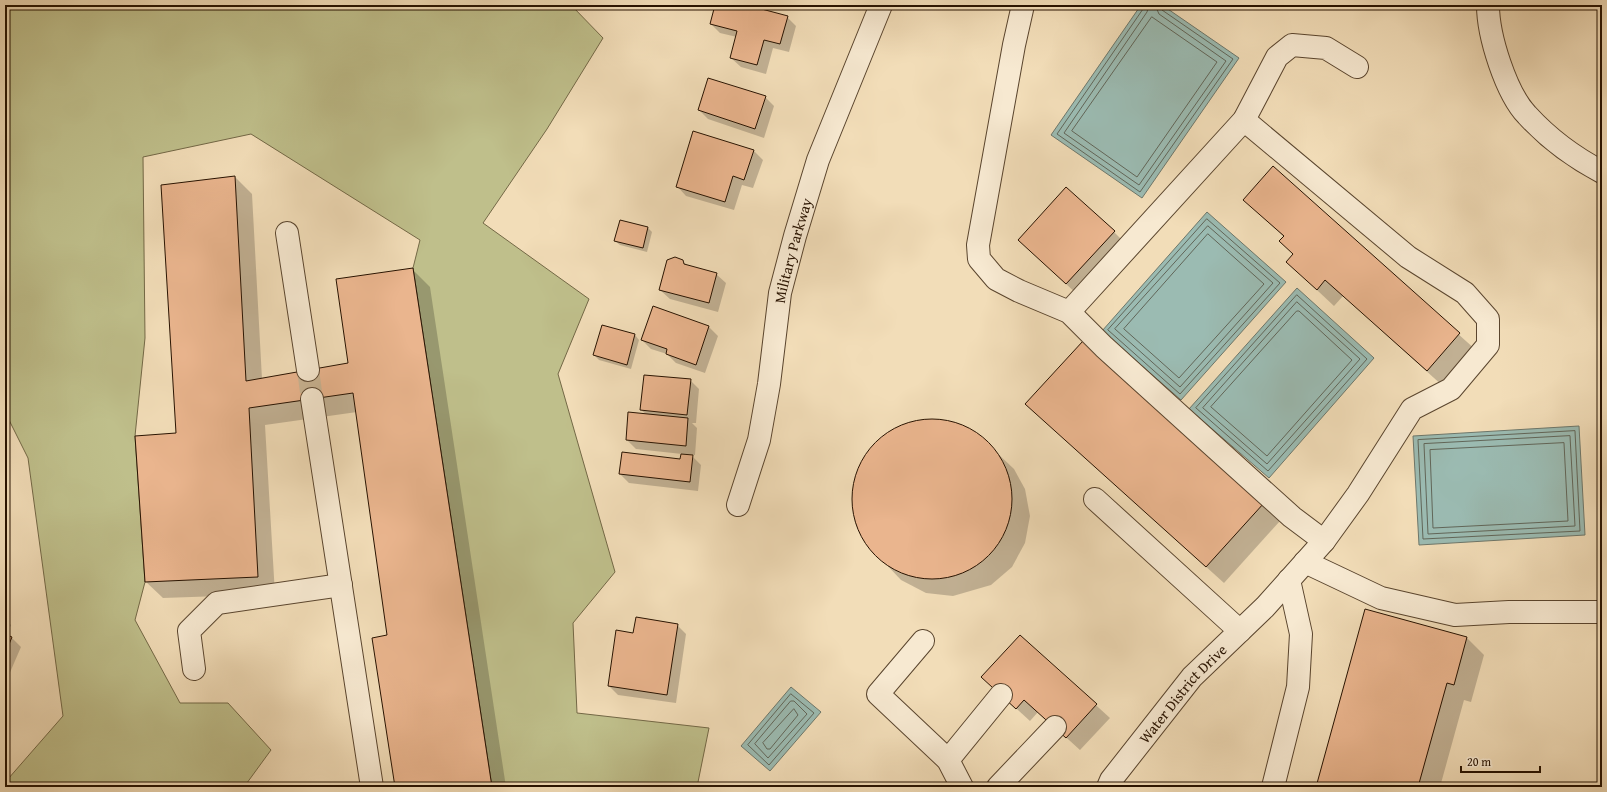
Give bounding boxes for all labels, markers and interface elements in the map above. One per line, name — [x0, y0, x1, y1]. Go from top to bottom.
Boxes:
street label: Military Parkway — [768, 195, 817, 304]
street label: Water District Drive — [1134, 639, 1231, 747]
scale bar — [1461, 748, 1540, 774]
text: 20 m — [1467, 753, 1491, 770]

